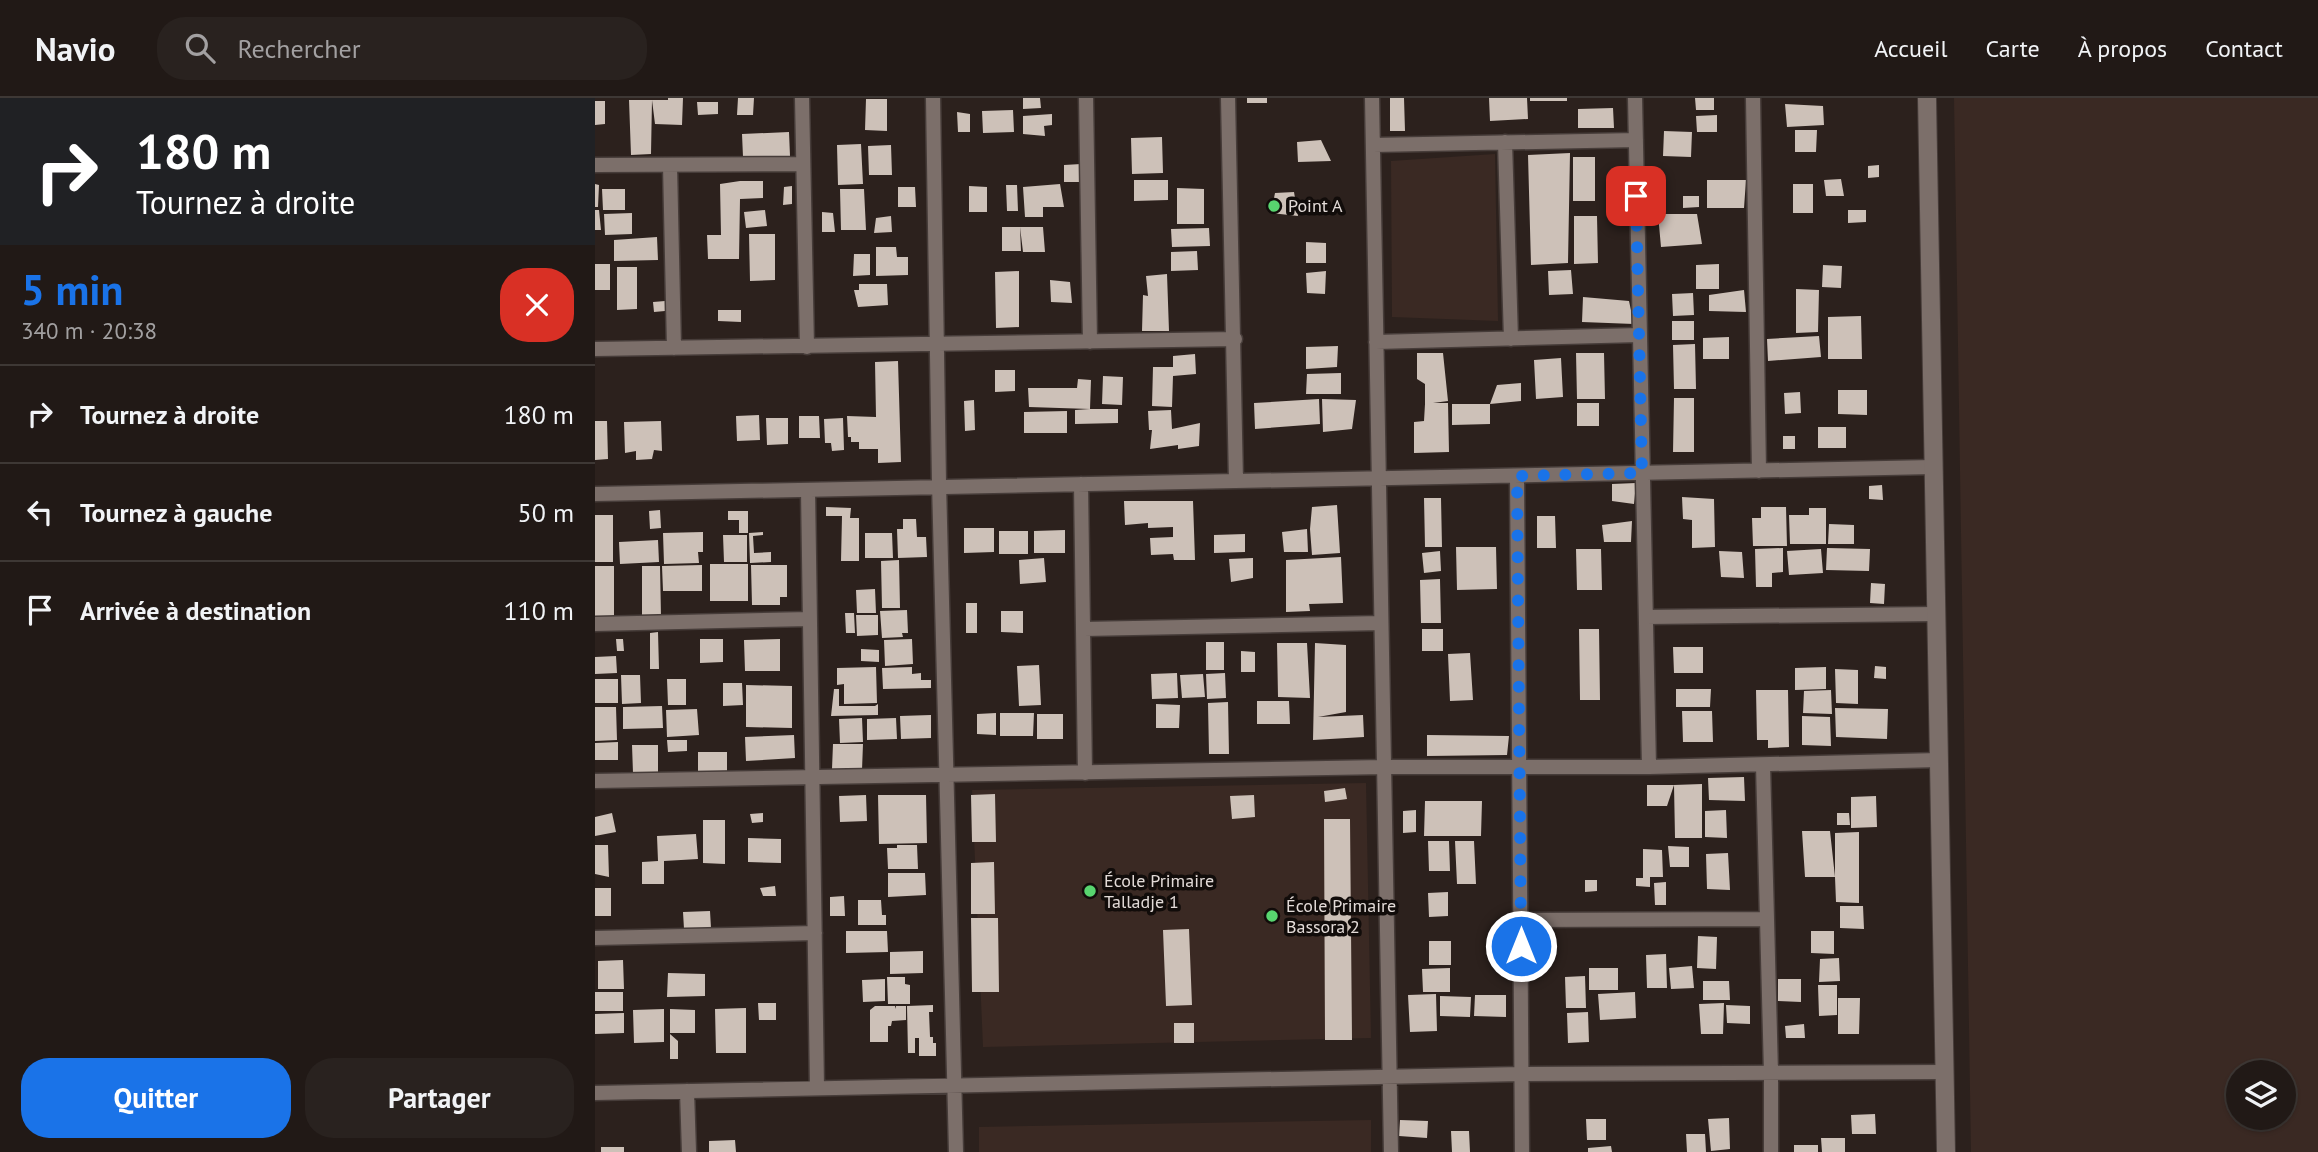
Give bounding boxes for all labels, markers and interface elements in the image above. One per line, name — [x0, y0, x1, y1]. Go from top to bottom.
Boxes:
search box — [157, 17, 647, 80]
text: Navio — [35, 27, 115, 70]
icon: search — [181, 29, 219, 67]
text: Rechercher — [237, 32, 361, 65]
text: Accueil — [1874, 33, 1948, 64]
text: Carte — [1986, 33, 2040, 64]
text: À propos — [2078, 33, 2167, 64]
text: Contact — [2205, 33, 2283, 64]
text: 180 m — [136, 119, 271, 183]
icon: right — [21, 126, 112, 217]
pin — [1606, 166, 1666, 226]
icon: arrive — [1617, 177, 1655, 215]
text: Tournez à droite — [136, 181, 355, 223]
place label: Point A — [1288, 194, 1343, 217]
marker: Point A — [1266, 198, 1282, 214]
text: 5 min — [21, 262, 123, 317]
button: close — [500, 268, 574, 342]
text: 340 m · 20:38 — [21, 316, 157, 345]
icon: right — [21, 395, 59, 433]
text: Tournez à droite — [80, 398, 259, 431]
text: 180 m — [503, 398, 574, 431]
icon: left — [21, 493, 59, 531]
text: Tournez à gauche — [80, 496, 272, 529]
text: 50 m — [518, 496, 574, 529]
icon: arrive — [21, 591, 59, 629]
text: Arrivée à destination — [80, 594, 311, 627]
text: 110 m — [503, 594, 574, 627]
place label: École Primaire Talladje 1 — [1104, 869, 1214, 913]
marker: École Primaire Talladje 1 — [1082, 883, 1098, 899]
place label: École Primaire Bassora 2 — [1286, 894, 1396, 938]
marker: École Primaire Bassora 2 — [1264, 908, 1280, 924]
position arrow — [1484, 909, 1558, 983]
button: Quitter — [21, 1058, 291, 1138]
button: Partager — [305, 1058, 574, 1138]
map controls — [2226, 1060, 2296, 1130]
button: layers — [2226, 1060, 2296, 1130]

